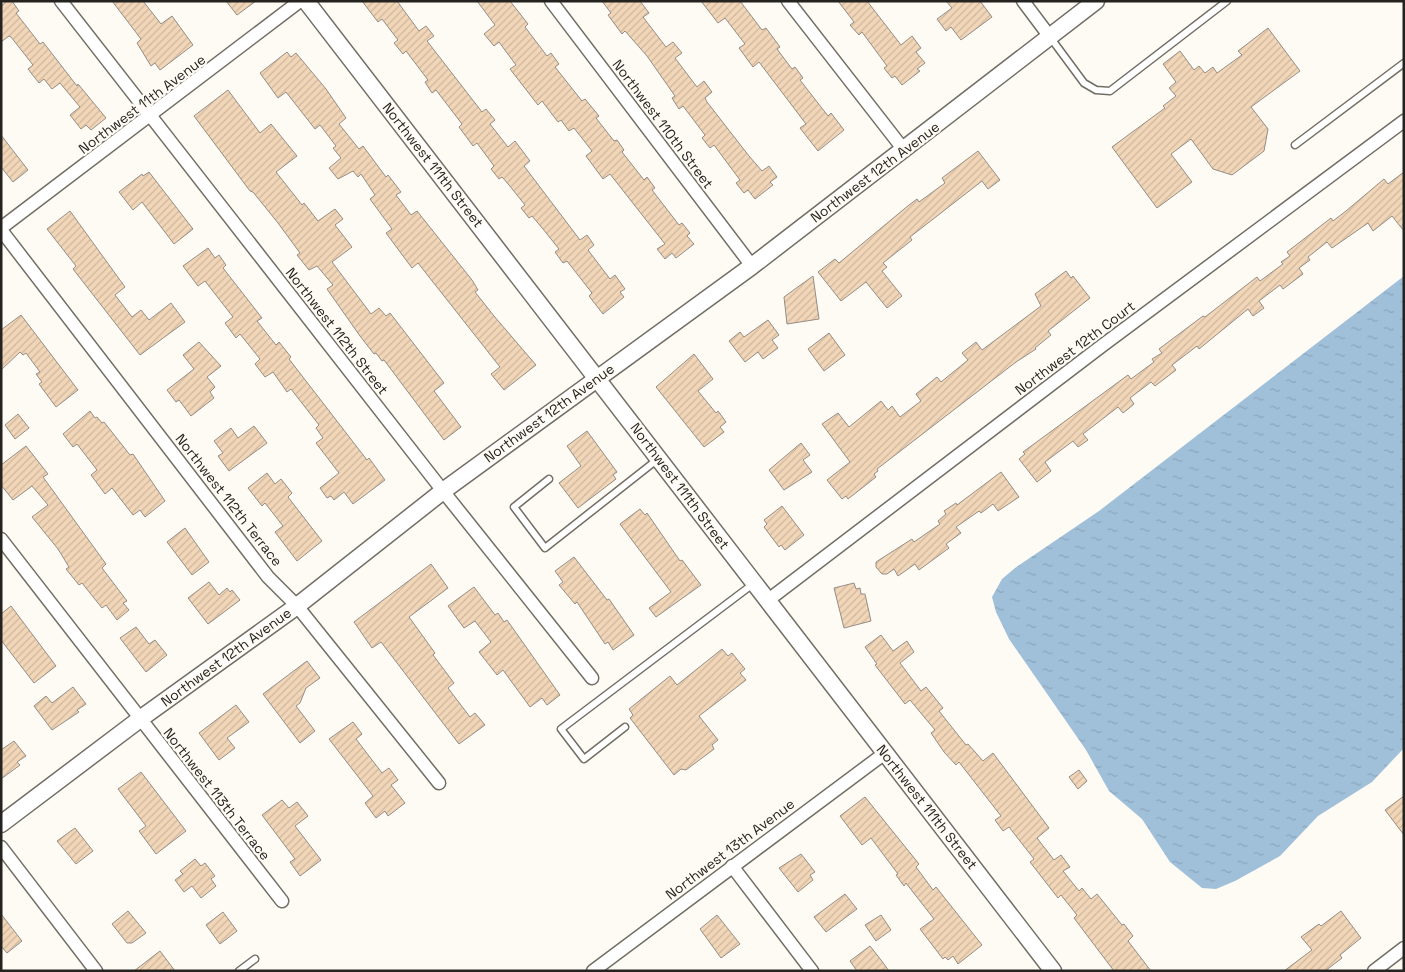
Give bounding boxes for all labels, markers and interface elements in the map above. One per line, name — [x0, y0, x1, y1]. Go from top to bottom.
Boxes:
street label: Northwest 11th Avenue — [75, 50, 209, 158]
street label: Northwest 110th Street — [609, 56, 717, 192]
street label: Northwest 111th Street — [379, 99, 487, 231]
street label: Northwest 12th Avenue — [807, 118, 943, 226]
street label: Northwest 112th Street — [282, 264, 392, 398]
street label: Northwest 12th Court — [1011, 297, 1139, 399]
street label: Northwest 12th Avenue — [480, 360, 618, 466]
street label: Northwest 111th Street — [627, 419, 733, 553]
street label: Northwest 112th Terrace — [172, 430, 286, 570]
street label: Northwest 12th Avenue — [157, 604, 295, 710]
street label: Northwest 113th Terrace — [160, 724, 274, 864]
street label: Northwest 111th Street — [873, 741, 981, 873]
street label: Northwest 13th Avenue — [662, 795, 798, 903]

